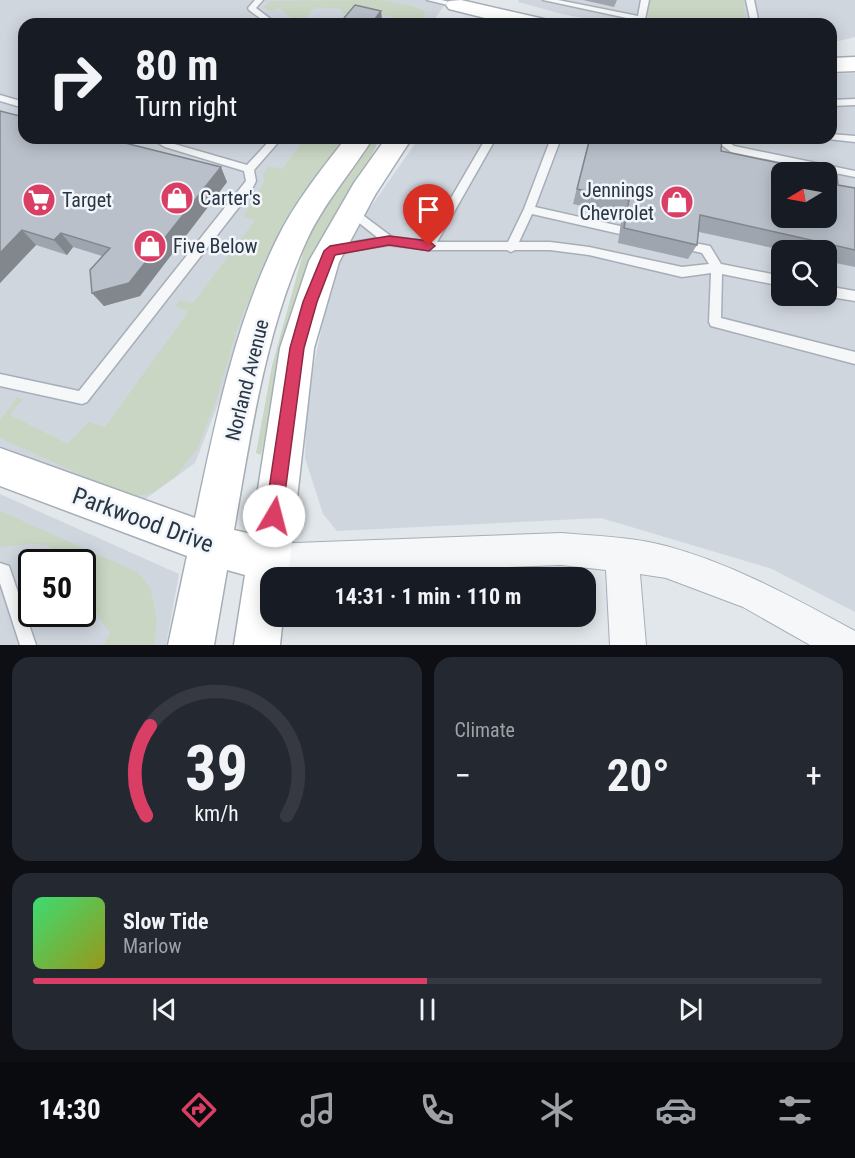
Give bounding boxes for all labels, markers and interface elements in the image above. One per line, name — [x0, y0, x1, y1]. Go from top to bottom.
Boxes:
text: 80 m — [135, 41, 218, 90]
icon: right — [36, 42, 114, 120]
text: Turn right — [135, 91, 237, 123]
north arrow — [771, 162, 837, 228]
map controls — [771, 162, 837, 306]
place label: Jennings Chevrolet — [579, 178, 654, 225]
shop icon: Carter's — [159, 180, 195, 216]
supermarket icon: Target — [21, 182, 57, 218]
pin — [403, 184, 454, 246]
shop icon: Jennings Chevrolet — [659, 184, 695, 220]
place label: Carter's — [200, 186, 261, 210]
place label: Target — [62, 188, 112, 212]
icon: arrive — [412, 193, 445, 226]
shop icon: Five Below — [132, 228, 168, 264]
place label: Five Below — [173, 234, 258, 258]
button: search — [771, 240, 837, 306]
street label: Norland Avenue — [220, 317, 274, 443]
street label: Parkwood Drive — [69, 482, 217, 558]
position arrow — [242, 484, 306, 548]
speed limit sign: 50 — [18, 549, 96, 627]
text: 14:31 · 1 min · 110 m — [335, 584, 521, 609]
text: Climate — [455, 718, 515, 742]
text: 39 — [185, 732, 248, 805]
text: 20° — [607, 749, 670, 802]
text: − — [455, 756, 471, 795]
text: + — [806, 756, 822, 795]
text: km/h — [195, 801, 239, 826]
text: Slow Tide — [123, 909, 209, 934]
text: Marlow — [123, 934, 181, 958]
icon: previous — [148, 993, 181, 1026]
icon: pause — [411, 993, 444, 1026]
icon: next — [674, 993, 707, 1026]
icon: directions — [178, 1089, 220, 1131]
icon: music — [297, 1089, 339, 1131]
icon: phone — [416, 1089, 458, 1131]
icon: climate — [536, 1089, 578, 1131]
icon: car — [655, 1089, 697, 1131]
icon: filters — [774, 1089, 816, 1131]
text: 14:30 — [39, 1094, 101, 1126]

